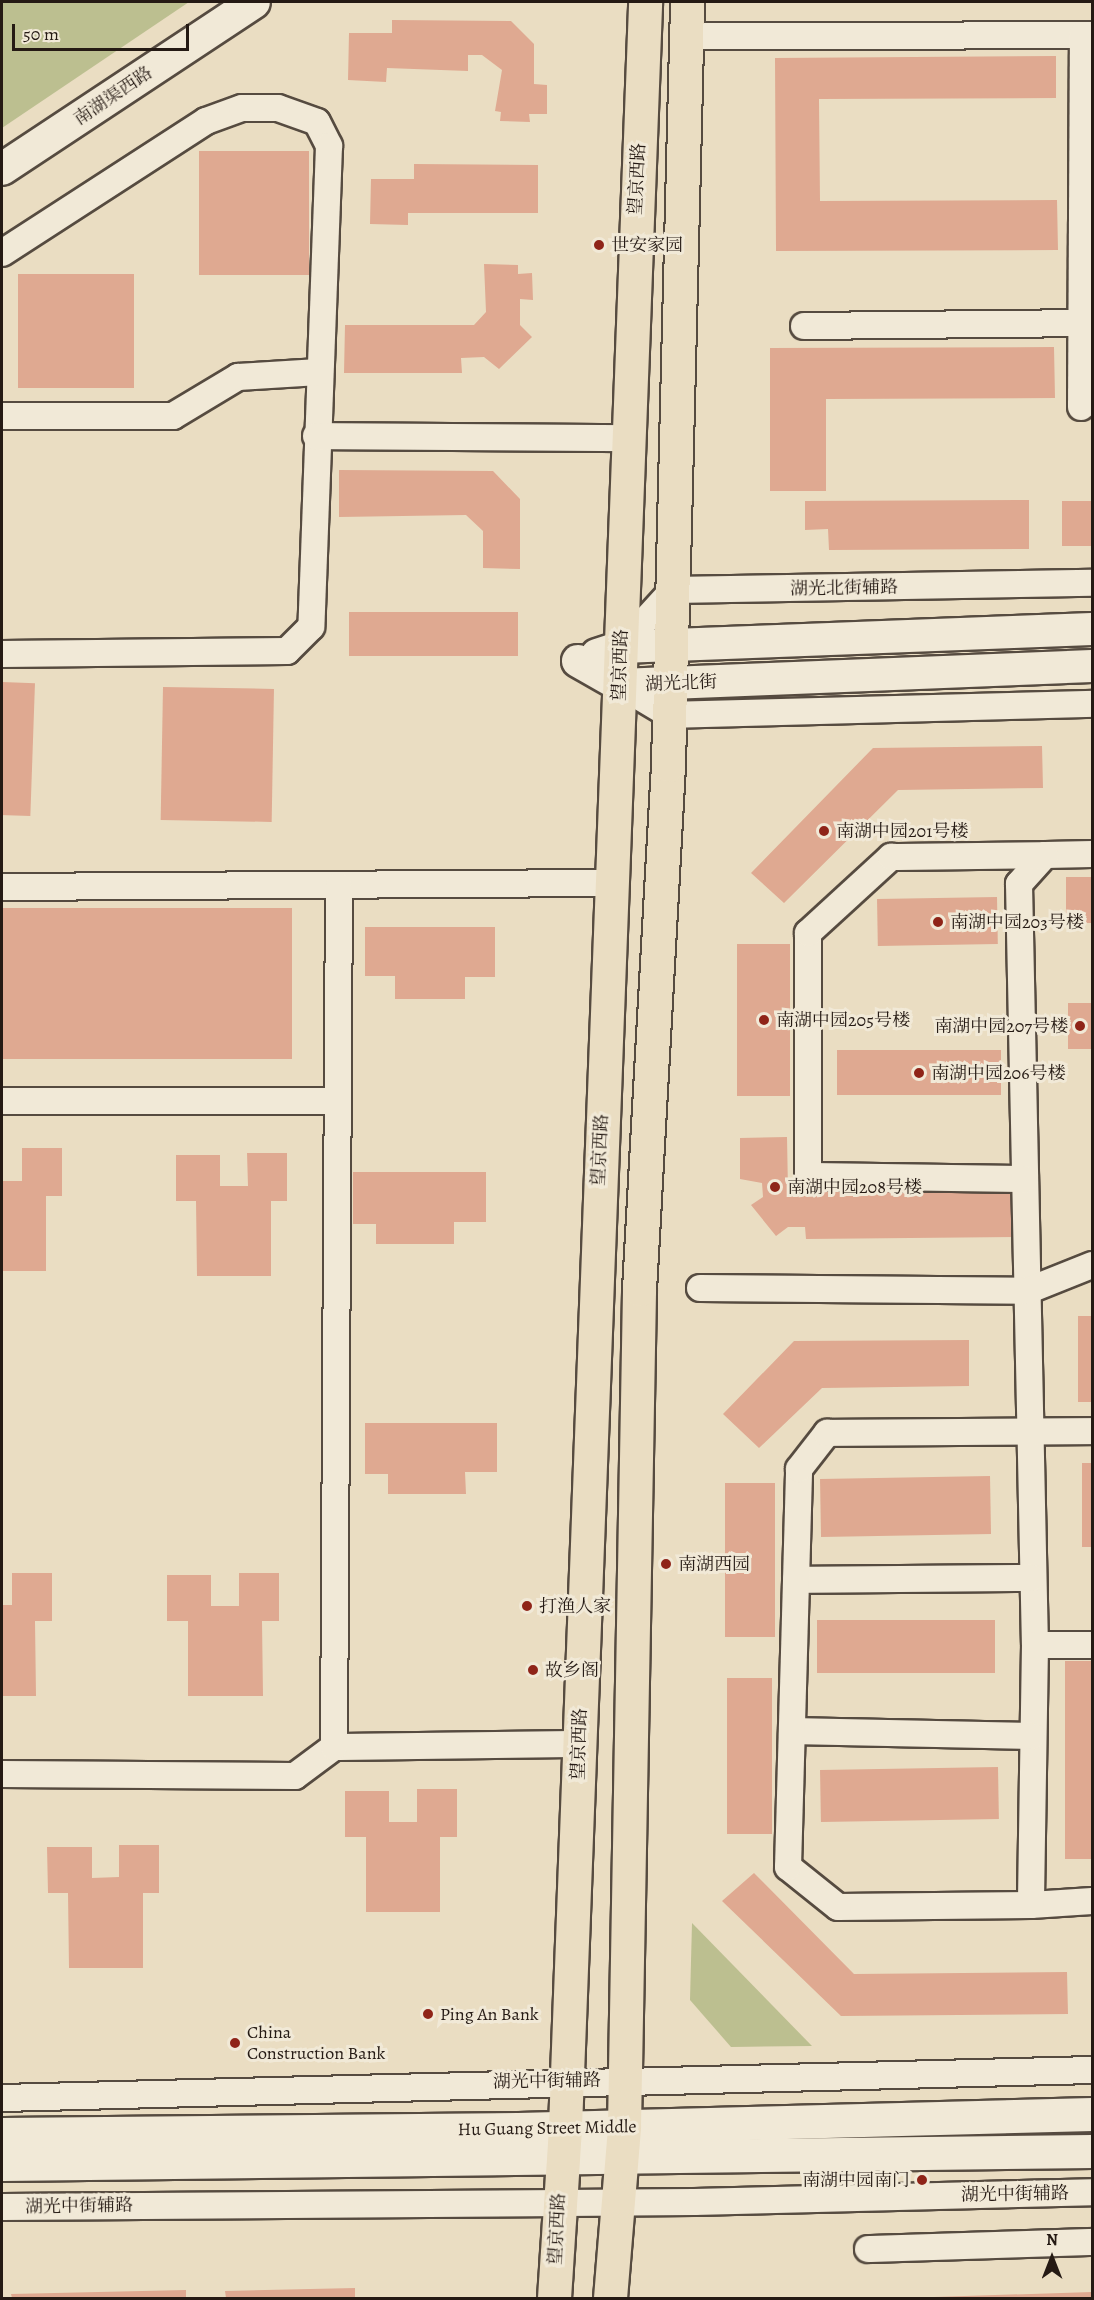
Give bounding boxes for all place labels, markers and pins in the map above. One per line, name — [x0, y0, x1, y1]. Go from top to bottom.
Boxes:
place label: 世安家园 — [611, 234, 683, 256]
marker: 世安家园 — [592, 238, 606, 252]
place label: 南湖中园201号楼 — [836, 820, 968, 842]
marker: 南湖中园201号楼 — [817, 824, 831, 838]
place label: 南湖中园203号楼 — [950, 911, 1084, 933]
marker: 南湖中园203号楼 — [931, 915, 945, 929]
place label: 南湖中园205号楼 — [776, 1009, 910, 1031]
marker: 南湖中园205号楼 — [757, 1013, 771, 1027]
place label: 南湖中园207号楼 — [934, 1015, 1068, 1037]
marker: 南湖中园207号楼 — [1073, 1019, 1087, 1033]
place label: 南湖中园206号楼 — [931, 1062, 1065, 1084]
marker: 南湖中园206号楼 — [912, 1066, 926, 1080]
place label: 南湖中园208号楼 — [787, 1176, 922, 1198]
marker: 南湖中园208号楼 — [768, 1180, 782, 1194]
place label: 南湖西园 — [678, 1553, 750, 1575]
marker: 南湖西园 — [659, 1557, 673, 1571]
place label: 打渔人家 — [539, 1595, 611, 1617]
marker: 打渔人家 — [520, 1599, 534, 1613]
place label: 故乡阁 — [545, 1659, 599, 1681]
marker: 故乡阁 — [526, 1663, 540, 1677]
place label: Ping An Bank — [440, 2003, 539, 2025]
marker: Ping An Bank — [421, 2007, 435, 2021]
place label: China Construction Bank — [247, 2022, 386, 2064]
marker: China Construction Bank — [228, 2036, 242, 2050]
place label: 南湖中园南门 — [802, 2169, 910, 2191]
marker: 南湖中园南门 — [915, 2173, 929, 2187]

